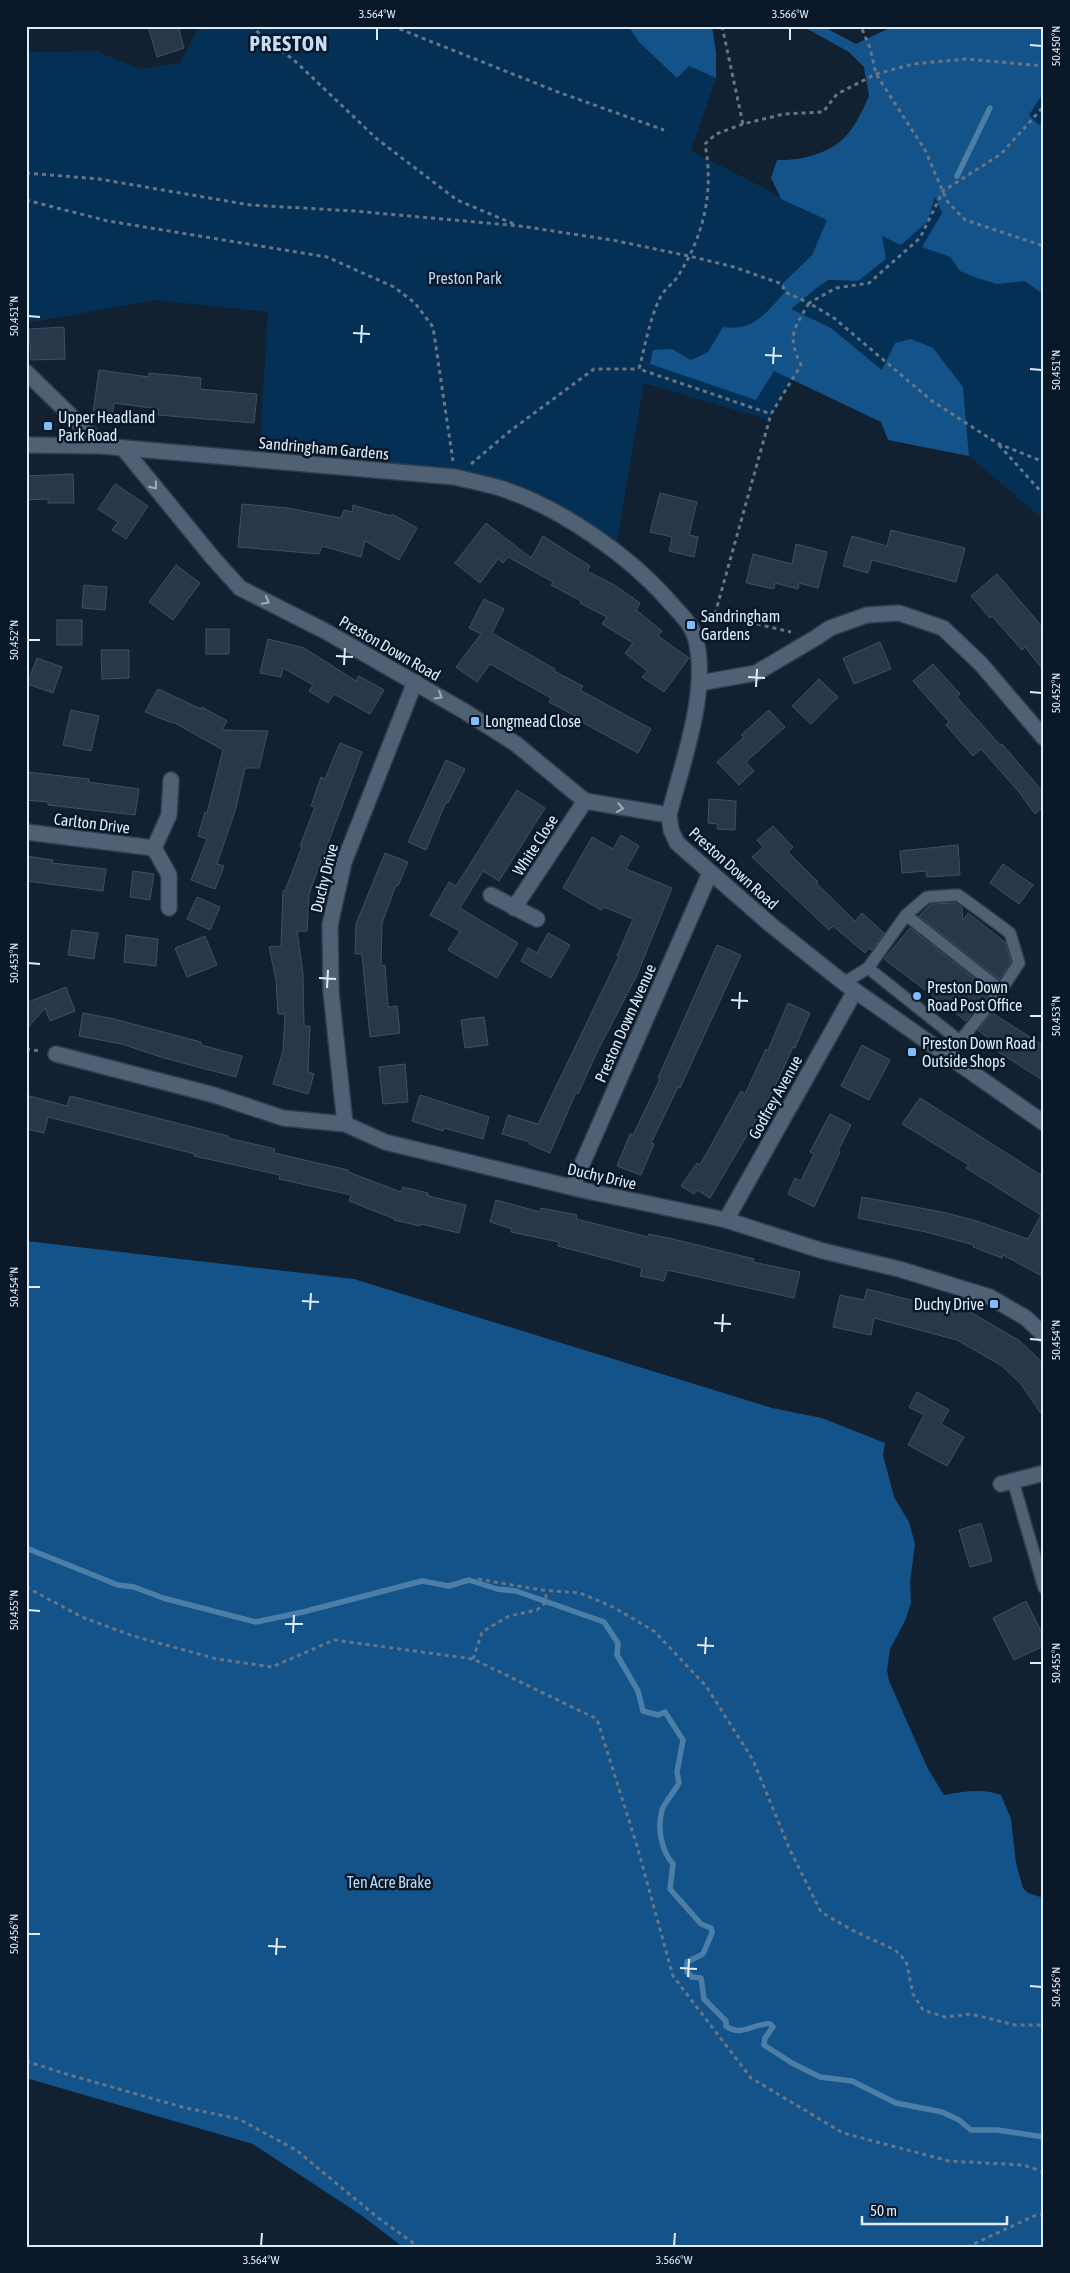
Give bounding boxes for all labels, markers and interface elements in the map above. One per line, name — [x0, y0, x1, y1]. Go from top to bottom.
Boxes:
text: 3.564°W — [359, 7, 396, 21]
text: 3.566°W — [772, 7, 809, 21]
text: 50.450°N — [1049, 26, 1063, 66]
district label: PRESTON — [249, 31, 329, 55]
park label: Preston Park — [428, 269, 502, 287]
text: 50.451°N — [7, 296, 21, 336]
text: 50.451°N — [1049, 350, 1063, 390]
place label: Upper Headland Park Road — [58, 408, 155, 444]
marker: Upper Headland Park Road — [42, 420, 54, 432]
street label: Sandringham Gardens — [258, 433, 390, 464]
one-way arrow — [149, 480, 157, 489]
one-way arrow — [261, 595, 270, 605]
place label: Sandringham Gardens — [701, 607, 780, 643]
street label: Preston Down Road — [336, 612, 444, 684]
marker: Sandringham Gardens — [685, 619, 697, 631]
text: 50.452°N — [7, 620, 21, 660]
text: 50.452°N — [1049, 673, 1063, 713]
one-way arrow — [434, 690, 443, 700]
place label: Longmead Close — [485, 712, 581, 731]
marker: Longmead Close — [469, 715, 481, 727]
one-way arrow — [615, 802, 624, 812]
street label: Carlton Drive — [53, 809, 131, 837]
street label: White Close — [509, 811, 561, 879]
street label: Preston Down Road — [686, 823, 782, 913]
street label: Duchy Drive — [307, 842, 342, 914]
text: 50.453°N — [7, 943, 21, 983]
street label: Preston Down Avenue — [591, 961, 659, 1085]
place label: Preston Down Road Post Office — [927, 978, 1022, 1014]
marker: Preston Down Road Post Office — [911, 990, 923, 1002]
text: 50.453°N — [1049, 996, 1063, 1036]
place label: Preston Down Road Outside Shops — [922, 1034, 1036, 1071]
marker: Preston Down Road Outside Shops — [906, 1046, 918, 1058]
street label: Godfrey Avenue — [745, 1052, 806, 1142]
street label: Duchy Drive — [566, 1159, 638, 1194]
text: 50.454°N — [7, 1267, 21, 1307]
place label: Duchy Drive — [914, 1295, 984, 1314]
marker: Duchy Drive — [988, 1298, 1000, 1310]
text: 50.454°N — [1049, 1320, 1063, 1360]
text: 50.455°N — [7, 1590, 21, 1630]
text: 50.455°N — [1049, 1643, 1063, 1683]
park label: Ten Acre Brake — [347, 1873, 431, 1891]
text: 50.456°N — [7, 1914, 21, 1954]
text: 50.456°N — [1049, 1967, 1063, 2007]
scale bar — [862, 2193, 1008, 2225]
text: 50 m — [870, 2202, 897, 2219]
text: 3.564°W — [243, 2253, 280, 2267]
text: 3.566°W — [656, 2253, 693, 2267]

